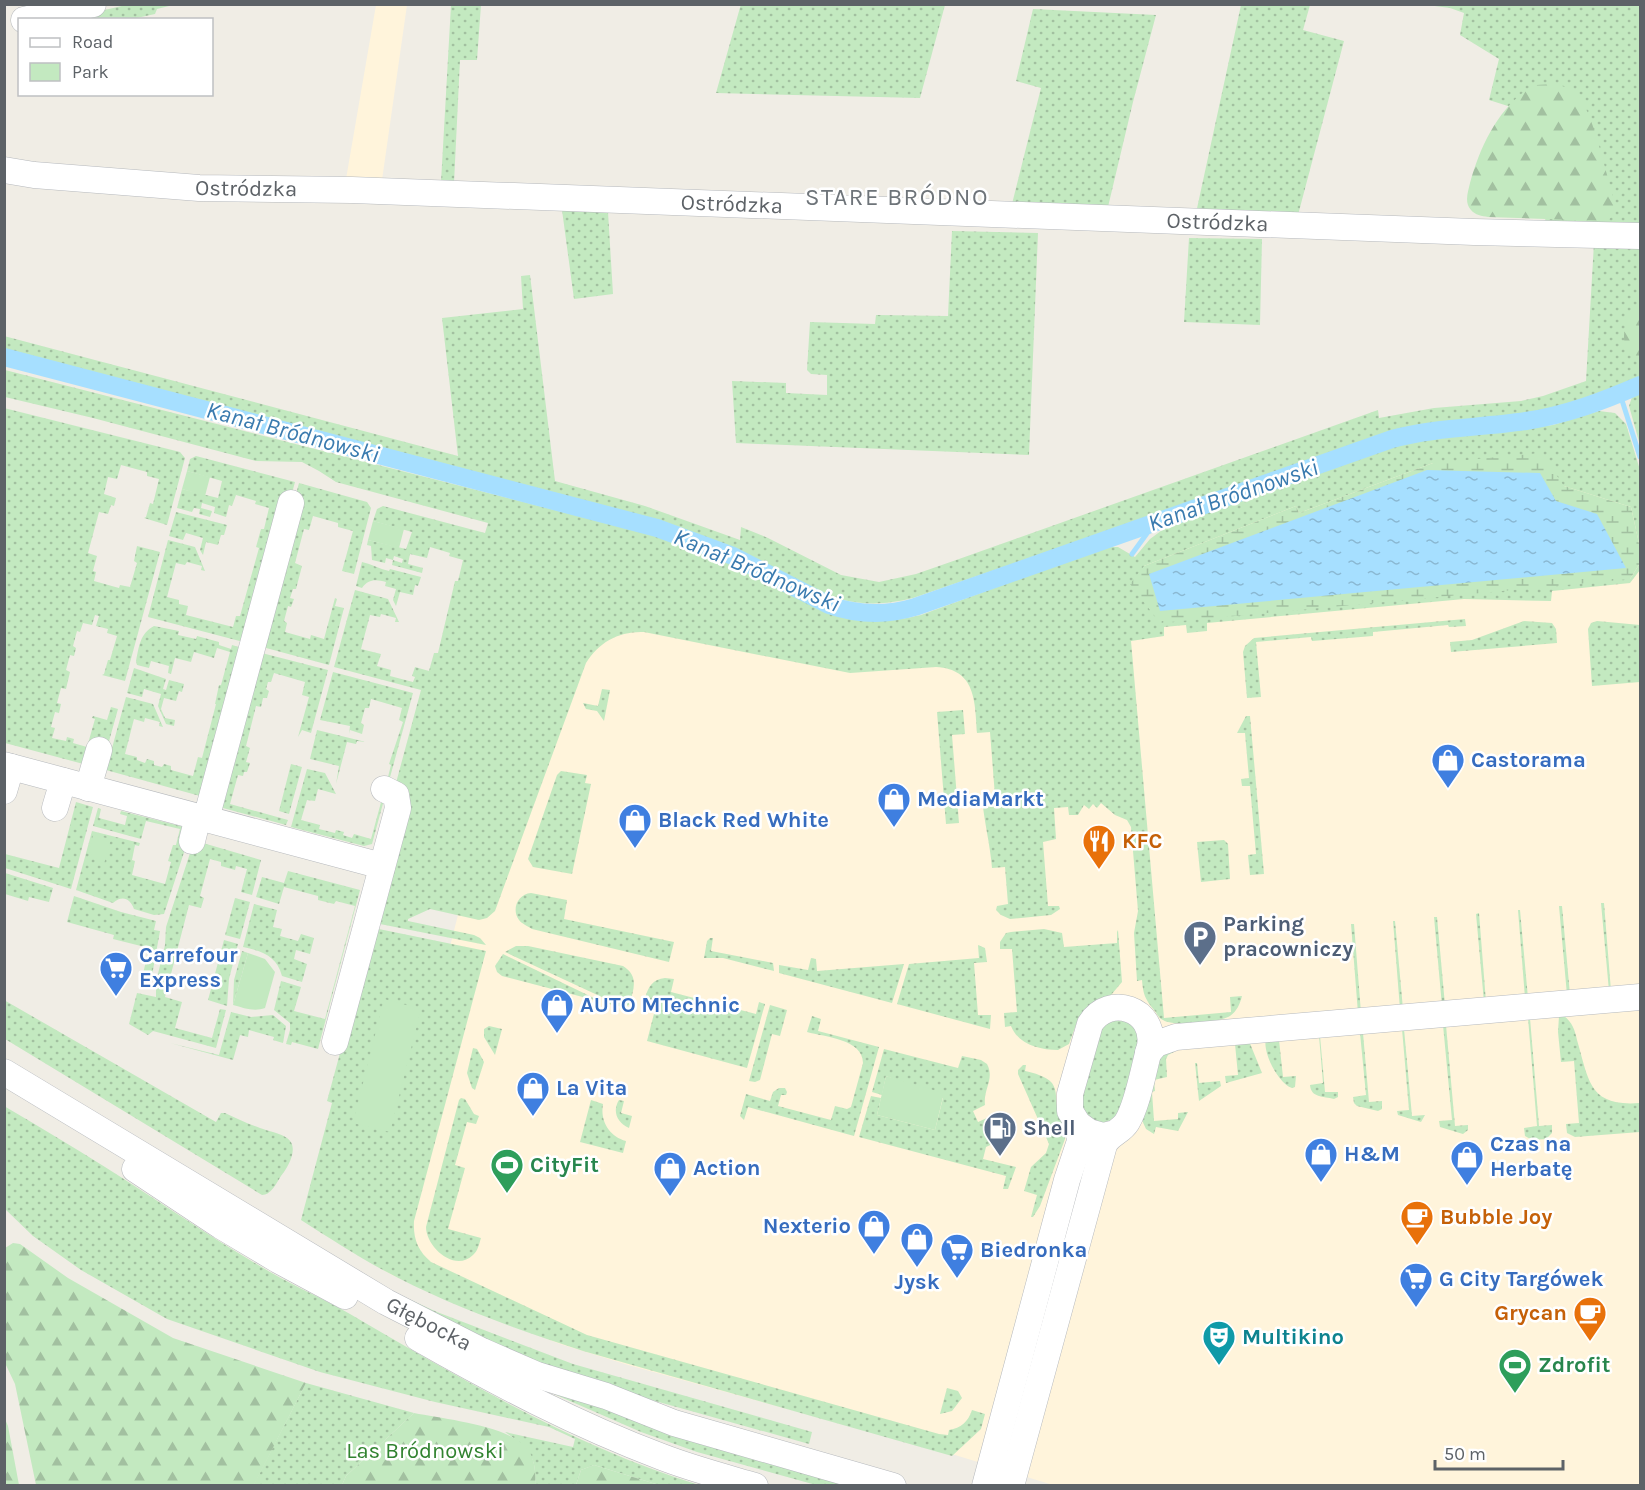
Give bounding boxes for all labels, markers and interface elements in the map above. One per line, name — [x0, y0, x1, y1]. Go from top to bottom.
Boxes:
legend — [18, 18, 213, 96]
text: Road — [72, 31, 113, 53]
text: Park — [72, 61, 109, 83]
street label: Ostródzka — [195, 175, 297, 202]
district label: STARE BRÓDNO — [805, 183, 989, 211]
street label: Ostródzka — [680, 189, 783, 219]
street label: Ostródzka — [1166, 207, 1269, 237]
water label: Kanał Bródnowski — [203, 395, 383, 469]
water label: Kanał Bródnowski — [1144, 453, 1322, 537]
water label: Kanał Bródnowski — [669, 522, 845, 618]
shop icon: Castorama — [1430, 742, 1466, 789]
place label: Castorama — [1471, 747, 1586, 773]
shop icon: MediaMarkt — [876, 781, 912, 828]
place label: MediaMarkt — [917, 786, 1044, 812]
shop icon: Black Red White — [617, 802, 653, 849]
place label: Black Red White — [658, 807, 829, 833]
restaurant icon: KFC — [1081, 823, 1117, 870]
place label: KFC — [1122, 828, 1162, 854]
place label: Parking pracowniczy — [1223, 911, 1353, 962]
parking icon: Parking pracowniczy — [1182, 919, 1218, 966]
place label: Carrefour Express — [139, 942, 238, 993]
supermarket icon: Carrefour Express — [98, 950, 134, 997]
shop icon: AUTO MTechnic — [539, 987, 575, 1034]
place label: AUTO MTechnic — [580, 992, 740, 1018]
shop icon: La Vita — [515, 1070, 551, 1117]
place label: La Vita — [556, 1075, 627, 1101]
fuel station icon: Shell — [982, 1110, 1018, 1157]
place label: Shell — [1023, 1115, 1076, 1141]
place label: Czas na Herbatę — [1490, 1131, 1573, 1182]
shop icon: H&M — [1303, 1136, 1339, 1183]
shop icon: Czas na Herbatę — [1449, 1139, 1485, 1186]
place label: H&M — [1344, 1141, 1400, 1167]
sports icon: CityFit — [489, 1147, 525, 1194]
shop icon: Action — [652, 1150, 688, 1197]
place label: CityFit — [530, 1152, 599, 1178]
place label: Action — [693, 1155, 760, 1181]
cafe icon: Bubble Joy — [1399, 1199, 1435, 1246]
place label: Bubble Joy — [1440, 1204, 1552, 1230]
shop icon: Nexterio — [856, 1208, 892, 1255]
place label: Nexterio — [763, 1213, 851, 1239]
shop icon: Jysk — [899, 1221, 935, 1268]
supermarket icon: Biedronka — [939, 1232, 975, 1279]
place label: Biedronka — [980, 1237, 1087, 1263]
supermarket icon: G City Targówek — [1398, 1261, 1434, 1308]
place label: G City Targówek — [1439, 1266, 1603, 1292]
place label: Jysk — [894, 1269, 940, 1295]
street label: Głębocka — [382, 1291, 476, 1357]
cafe icon: Grycan — [1572, 1295, 1608, 1342]
place label: Grycan — [1494, 1300, 1567, 1326]
theatre icon: Multikino — [1201, 1319, 1237, 1366]
place label: Multikino — [1242, 1324, 1344, 1350]
sports icon: Zdrofit — [1497, 1347, 1533, 1394]
place label: Zdrofit — [1538, 1352, 1611, 1378]
scale bar — [1435, 1433, 1562, 1471]
park label: Las Bródnowski — [346, 1438, 504, 1464]
text: 50 m — [1444, 1443, 1486, 1465]

